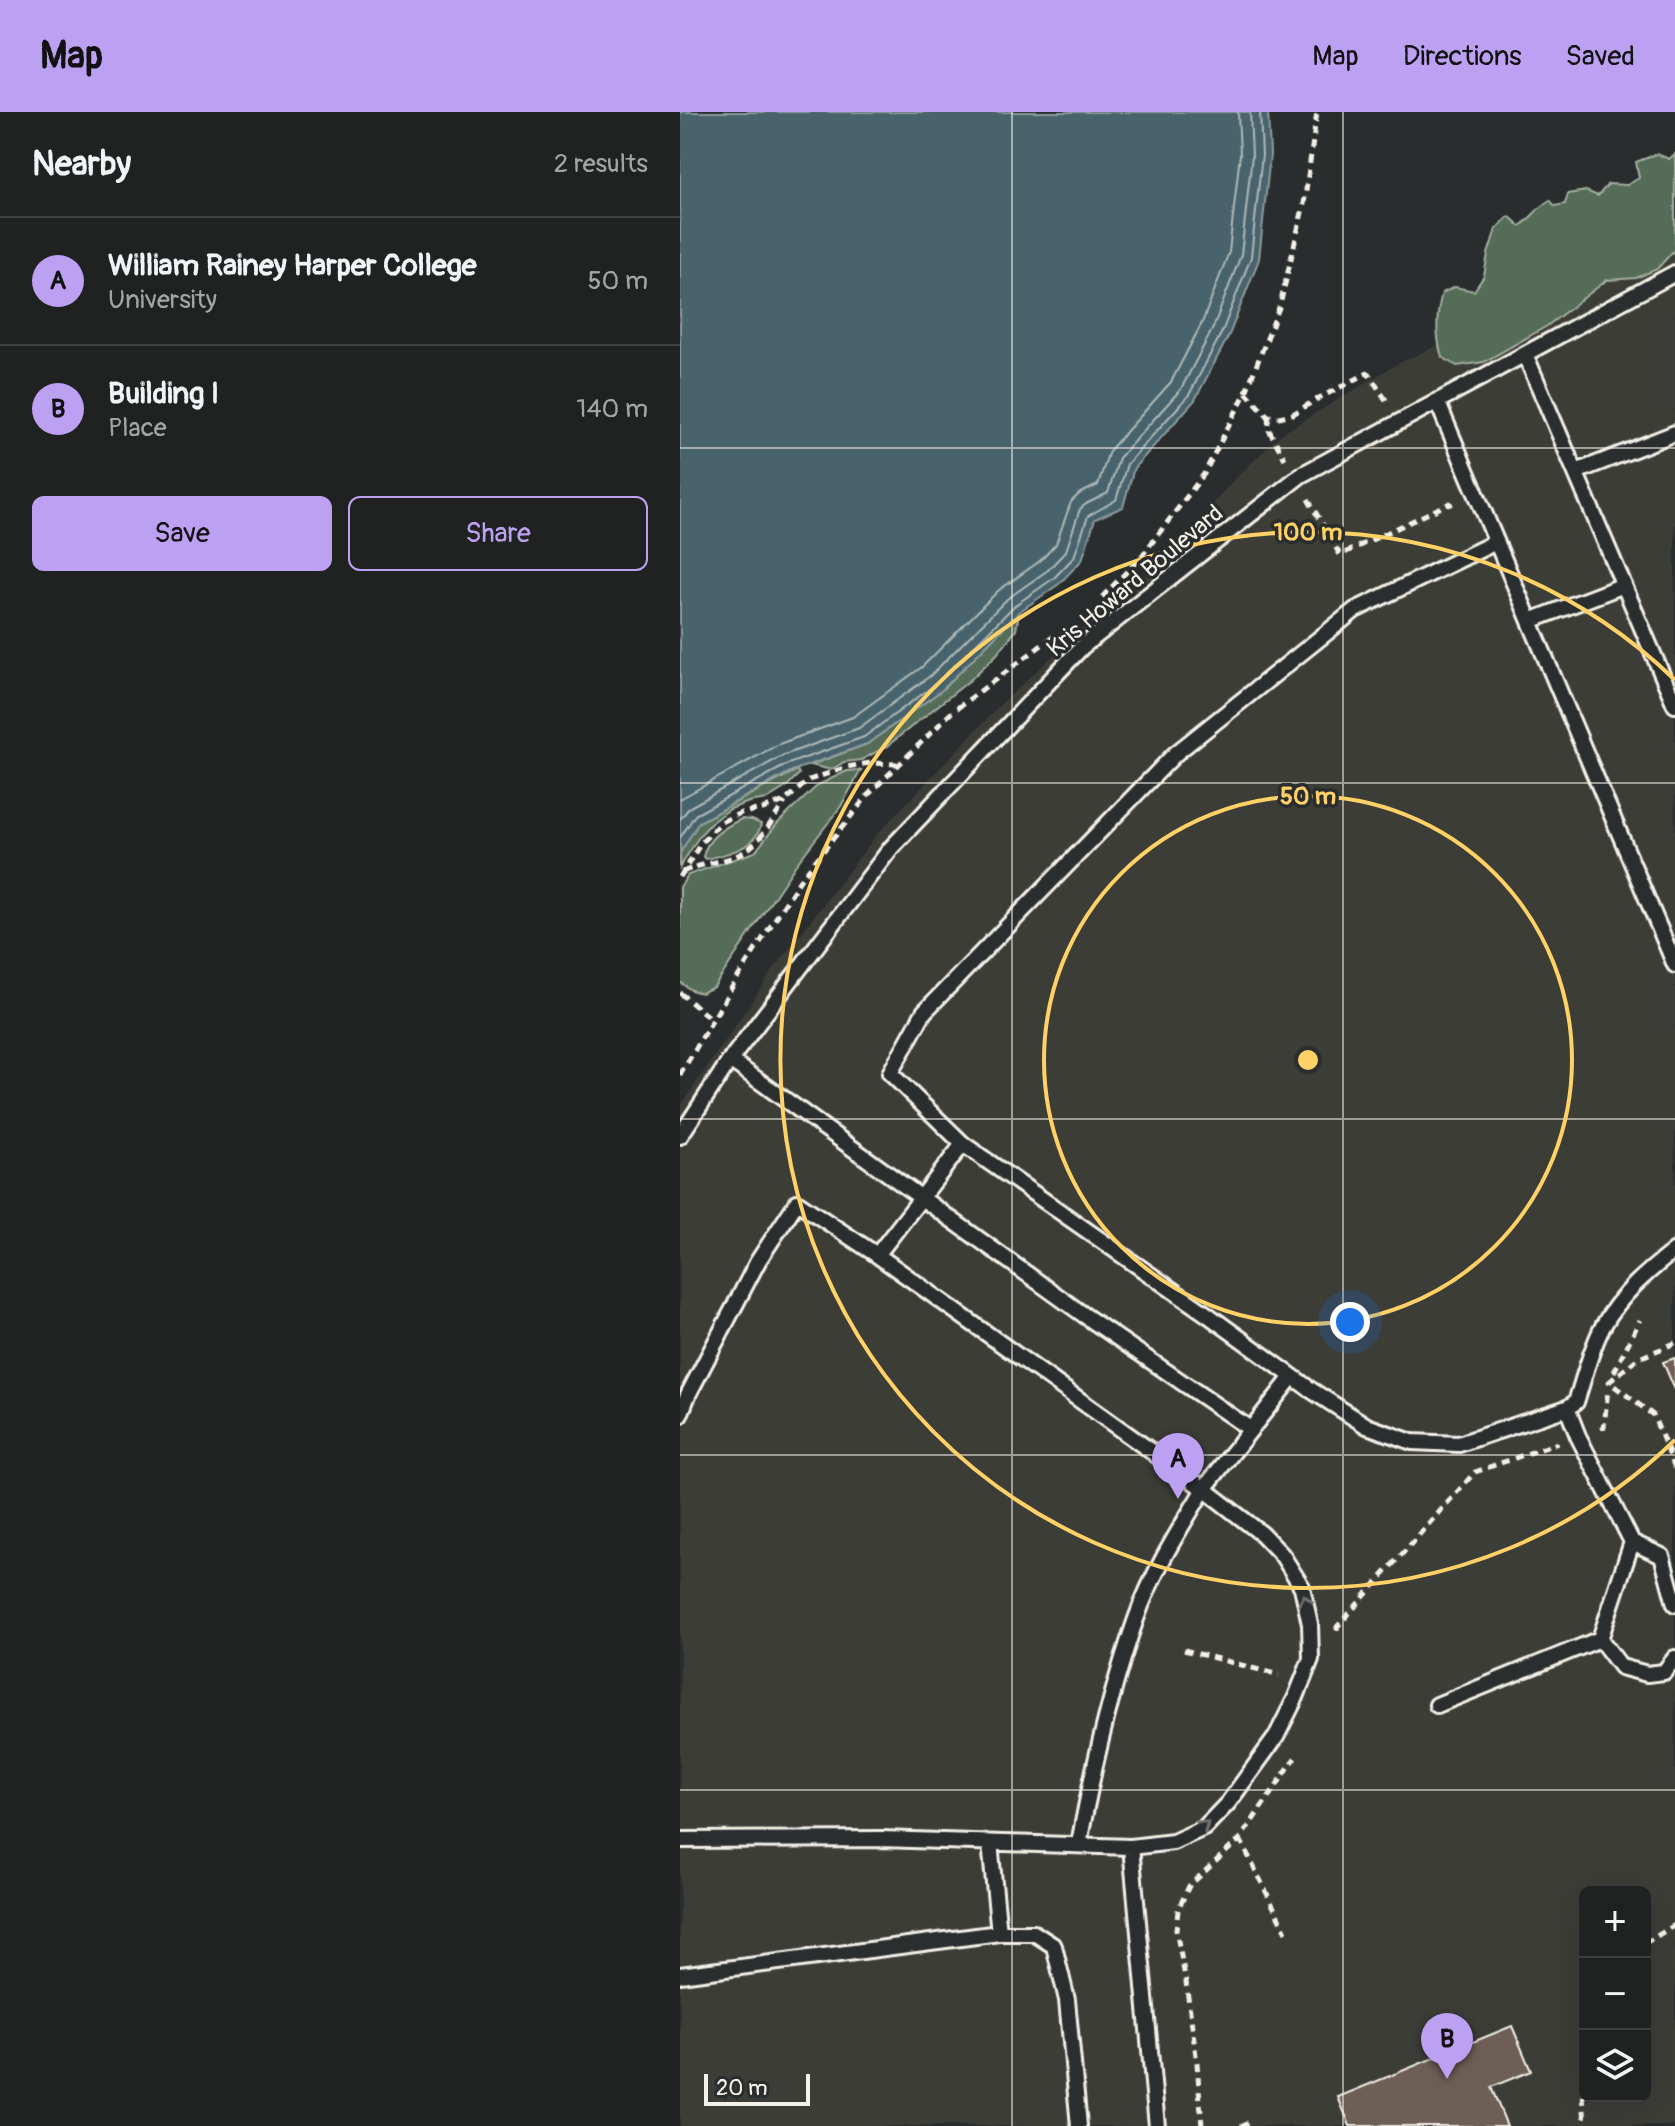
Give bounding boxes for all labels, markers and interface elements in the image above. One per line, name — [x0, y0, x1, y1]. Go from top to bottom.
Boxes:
text: Map — [40, 32, 103, 80]
text: Map — [1312, 39, 1359, 74]
text: Directions — [1403, 39, 1522, 74]
text: Saved — [1566, 39, 1635, 74]
text: Nearby — [32, 143, 131, 186]
text: 2 results — [554, 148, 648, 180]
text: William Rainey Harper College — [108, 247, 477, 284]
text: A — [50, 265, 66, 297]
text: 50 m — [587, 265, 648, 297]
text: University — [108, 284, 217, 316]
text: Building I — [108, 375, 219, 412]
text: B — [51, 393, 65, 425]
text: 140 m — [576, 393, 648, 425]
text: Place — [108, 412, 167, 444]
button: Save — [32, 496, 332, 571]
button: Share — [348, 496, 648, 571]
street label: Kris Howard Boulevard — [1041, 499, 1229, 663]
text: 100 m — [1274, 518, 1342, 547]
text: 50 m — [1280, 782, 1336, 811]
centre of rings — [1294, 1046, 1322, 1074]
your location — [1330, 1302, 1370, 1342]
pin: A — [1152, 1433, 1204, 1499]
one-way arrow — [1297, 1594, 1314, 1607]
one-way arrow — [1195, 1820, 1210, 1835]
map controls — [1579, 1886, 1651, 2102]
button: + — [1579, 1886, 1651, 1958]
button: − — [1579, 1958, 1651, 2030]
pin: B — [1421, 2013, 1473, 2079]
button: layers — [1579, 2030, 1651, 2102]
scale bar — [704, 2070, 810, 2106]
text: 20 m — [716, 2074, 768, 2102]

